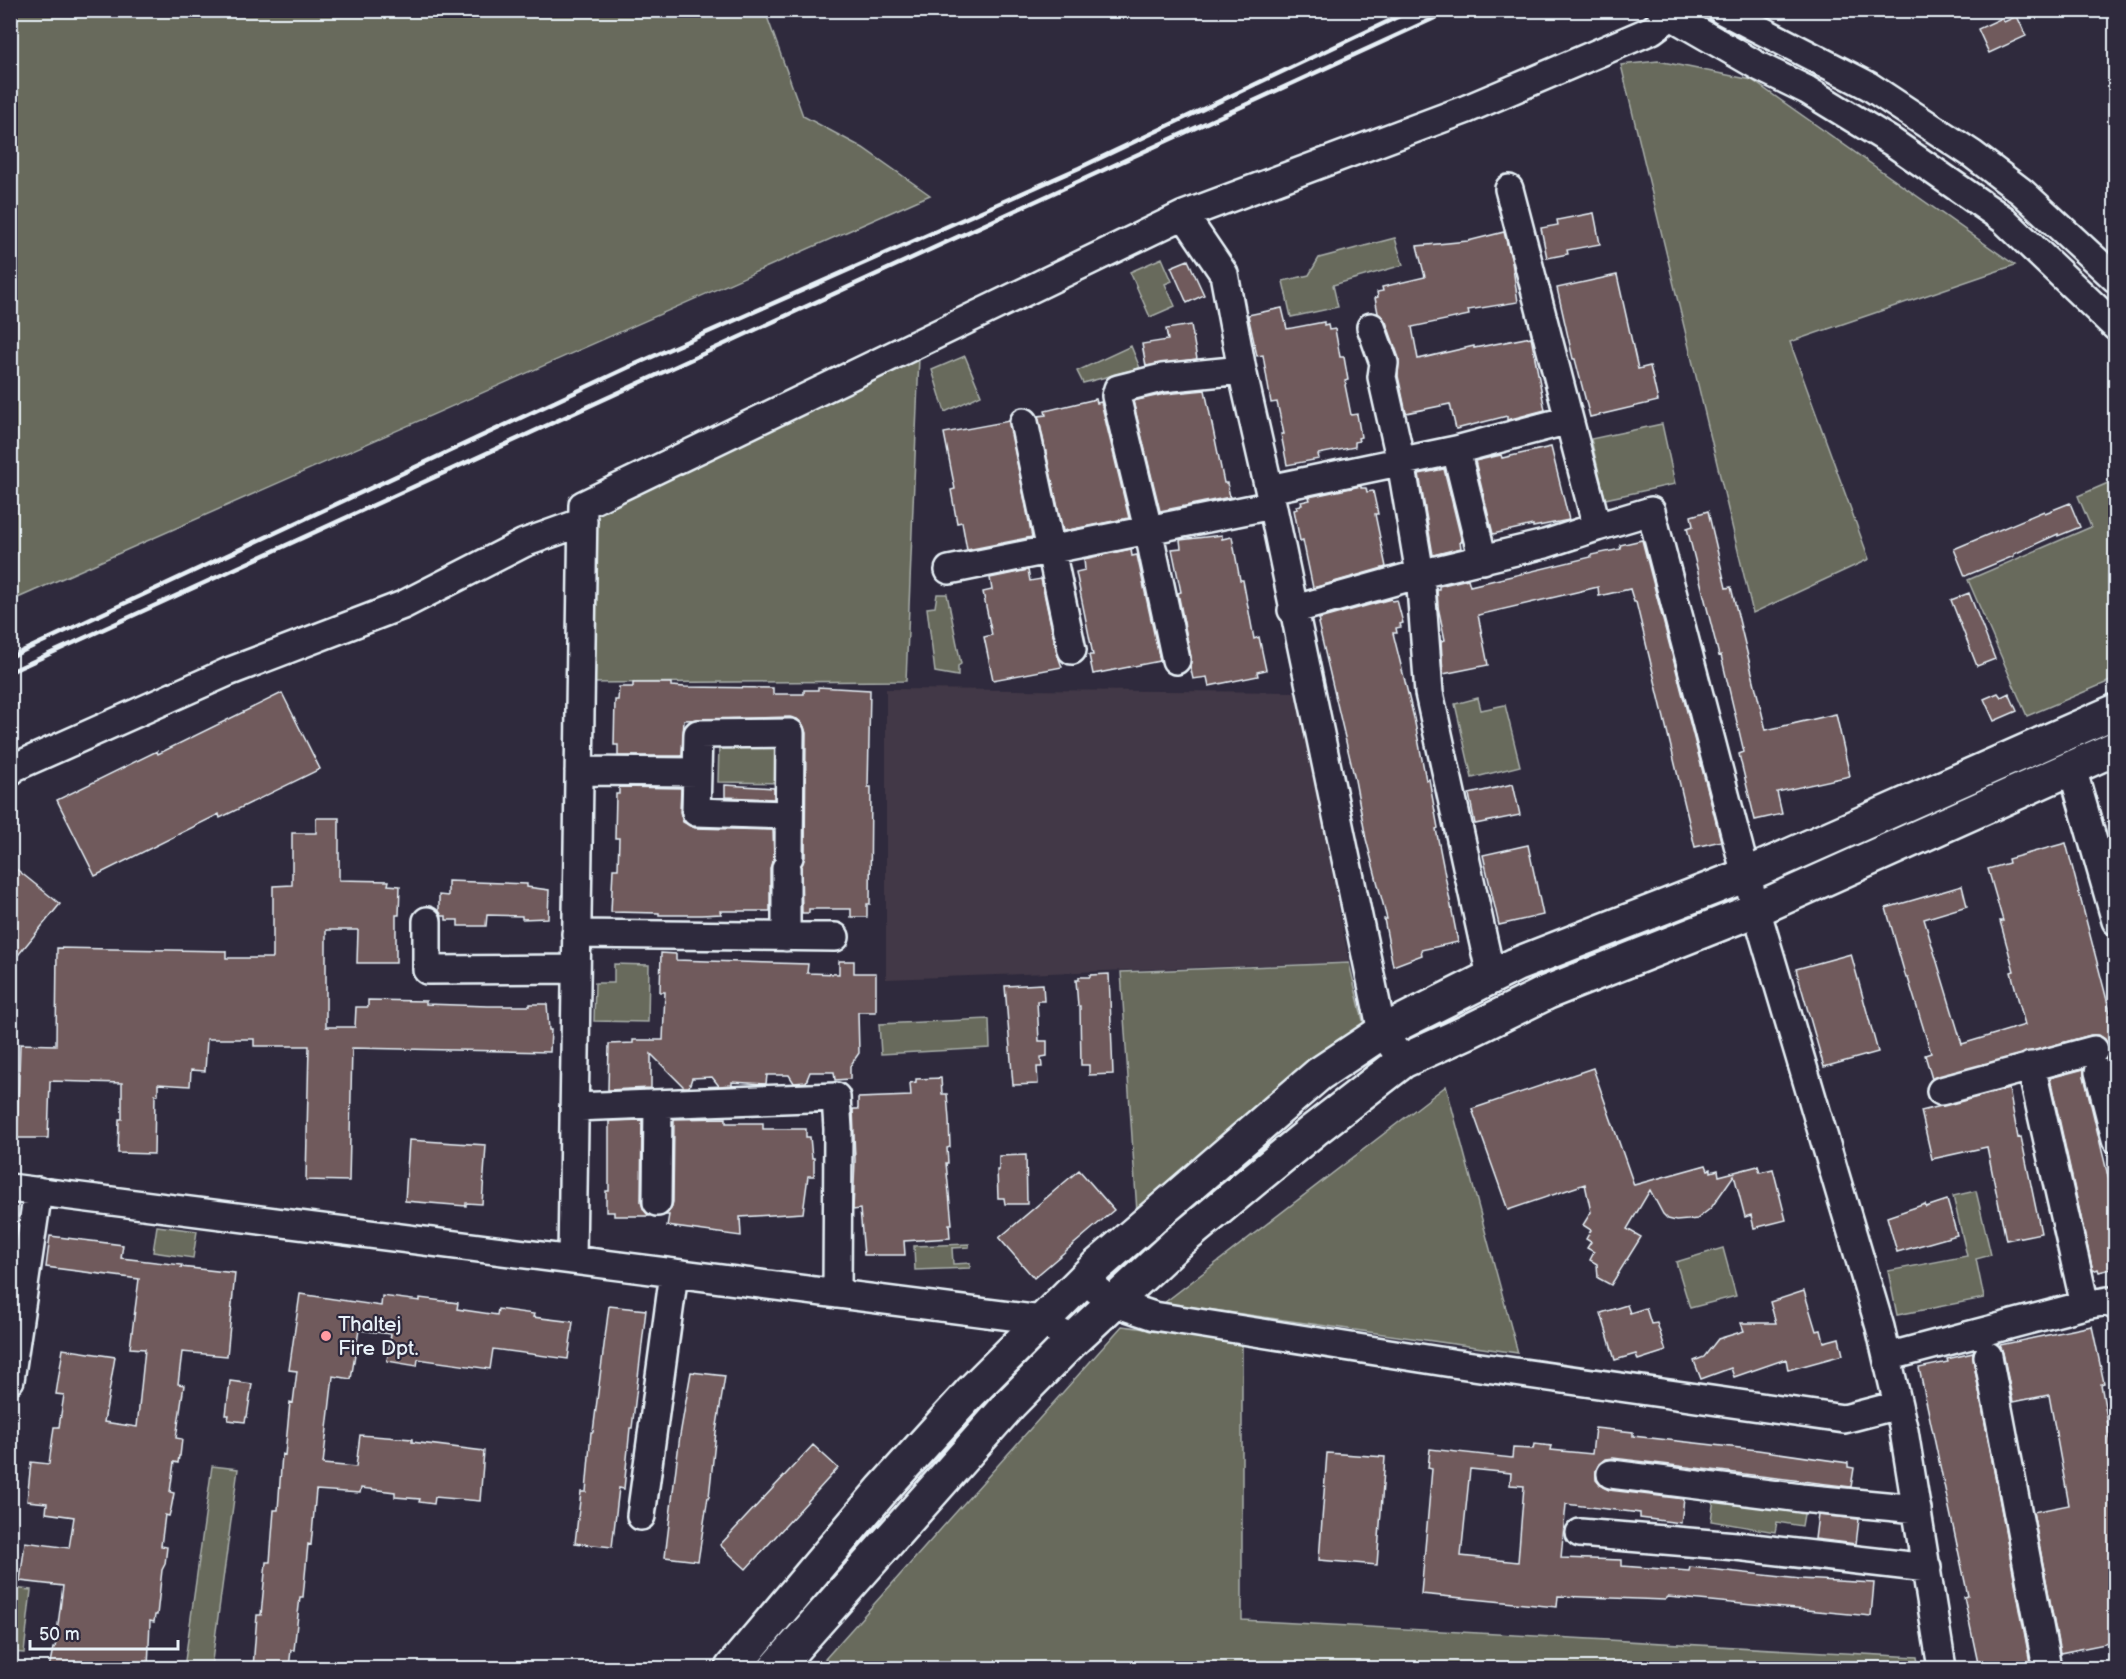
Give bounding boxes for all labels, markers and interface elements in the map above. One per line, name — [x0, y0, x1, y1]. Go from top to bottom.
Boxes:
place label: Thaltej Fire Dpt. — [338, 1312, 419, 1361]
marker: Thaltej Fire Dpt. — [319, 1329, 333, 1343]
scale bar — [30, 1613, 178, 1651]
text: 50 m — [39, 1624, 80, 1645]

